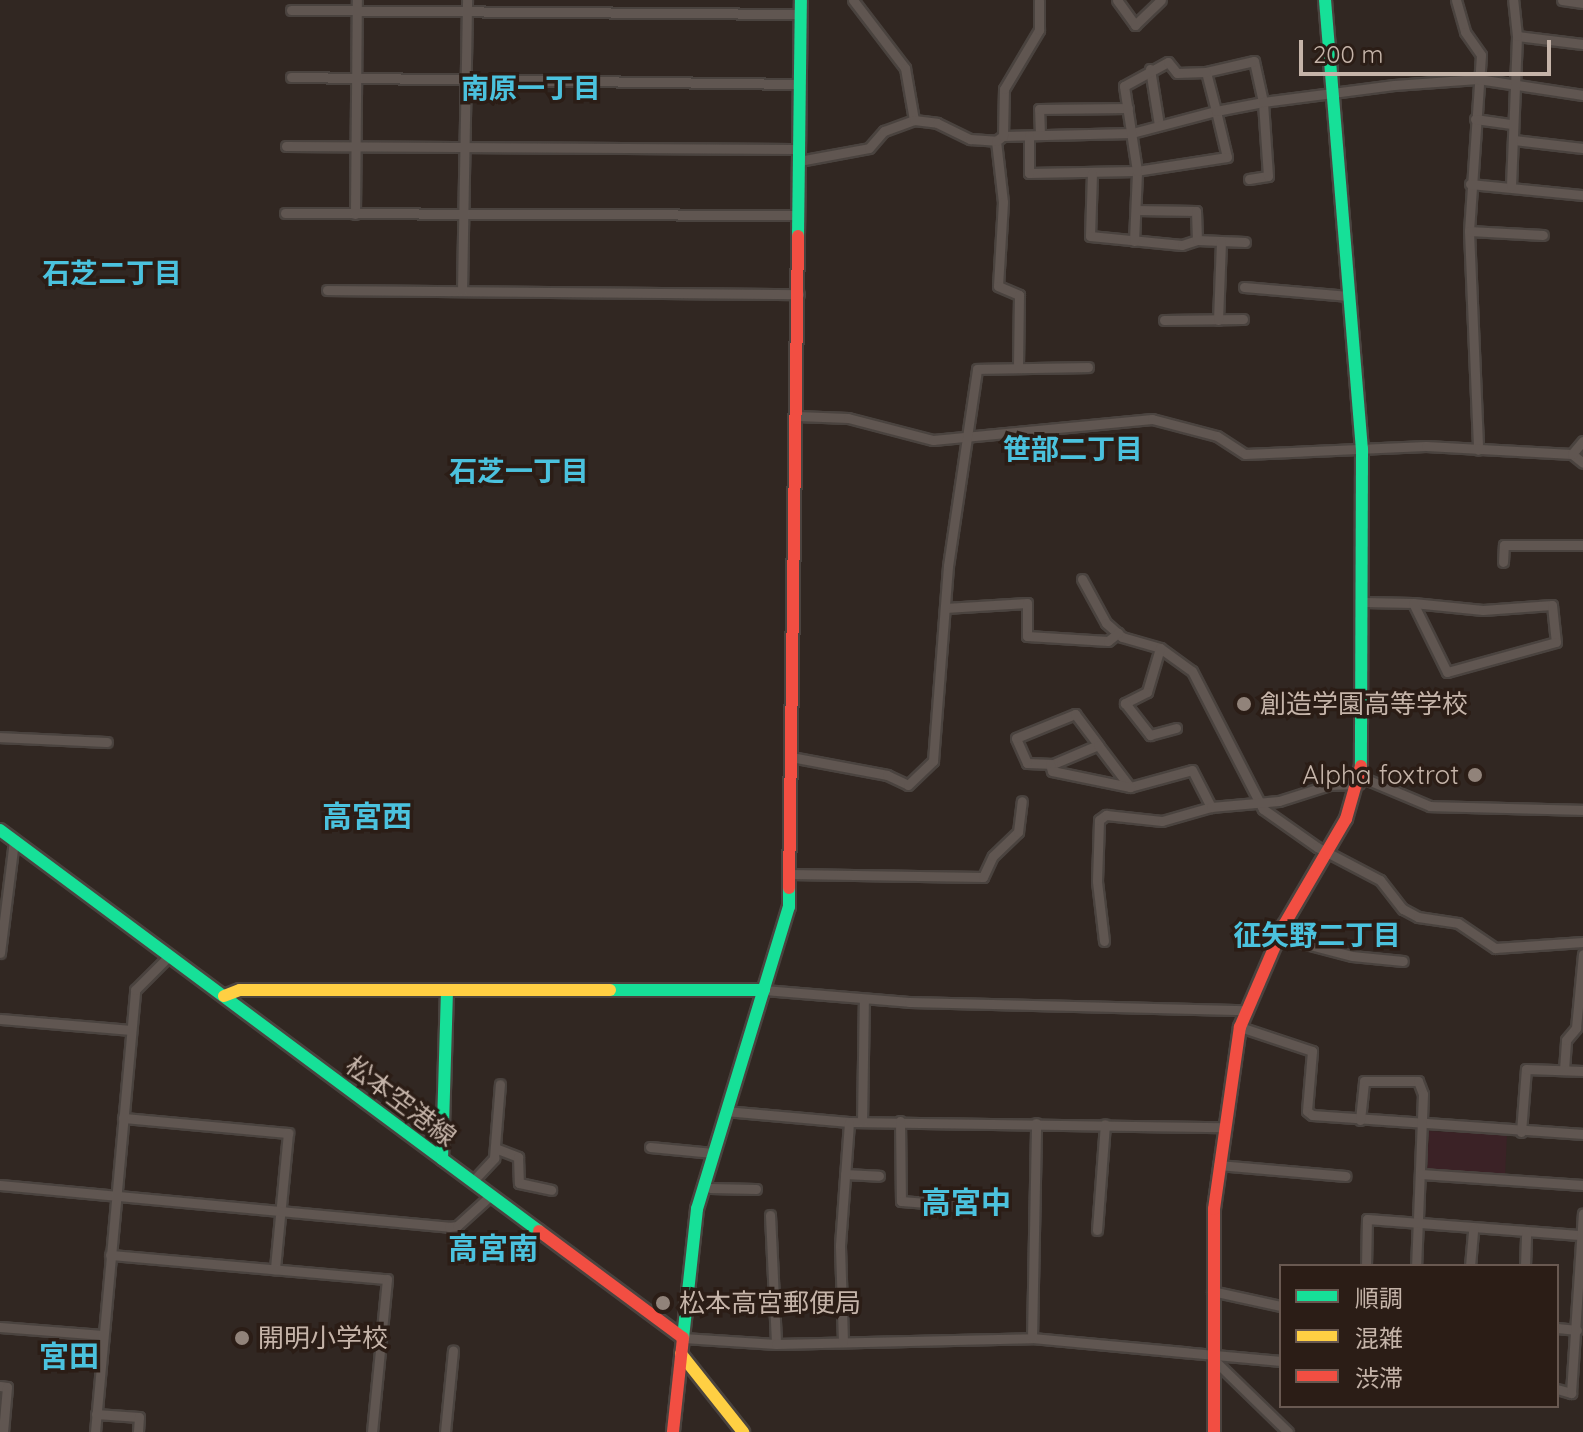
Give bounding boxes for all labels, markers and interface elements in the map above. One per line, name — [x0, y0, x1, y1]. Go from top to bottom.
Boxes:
scale bar — [1303, 24, 1555, 74]
text: 200 m — [1313, 39, 1383, 69]
district label: 南原一丁目 — [461, 71, 601, 105]
district label: 石芝二丁目 — [42, 256, 182, 290]
district label: 笹部二丁目 — [1003, 432, 1143, 466]
district label: 石芝一丁目 — [449, 454, 589, 488]
place label: 創造学園高等学校 — [1260, 688, 1468, 720]
marker: 創造学園高等学校 — [1235, 695, 1253, 713]
place label: Alpha foxtrot — [1302, 759, 1459, 791]
marker: Alpha foxtrot — [1466, 766, 1484, 784]
district label: 高宮西 — [322, 798, 412, 834]
district label: 征矢野二丁目 — [1233, 918, 1401, 952]
street label: 松本空港線 — [340, 1049, 462, 1153]
district label: 高宮中 — [921, 1184, 1011, 1220]
district label: 高宮南 — [448, 1230, 538, 1266]
legend — [1279, 1264, 1559, 1408]
text: 順調 — [1355, 1283, 1403, 1313]
place label: 松本高宮郵便局 — [679, 1287, 861, 1319]
marker: 松本高宮郵便局 — [654, 1294, 672, 1312]
place label: 開明小学校 — [258, 1322, 388, 1354]
text: 混雑 — [1355, 1323, 1403, 1353]
marker: 開明小学校 — [233, 1329, 251, 1347]
district label: 宮田 — [39, 1338, 99, 1374]
text: 渋滞 — [1355, 1363, 1403, 1393]

